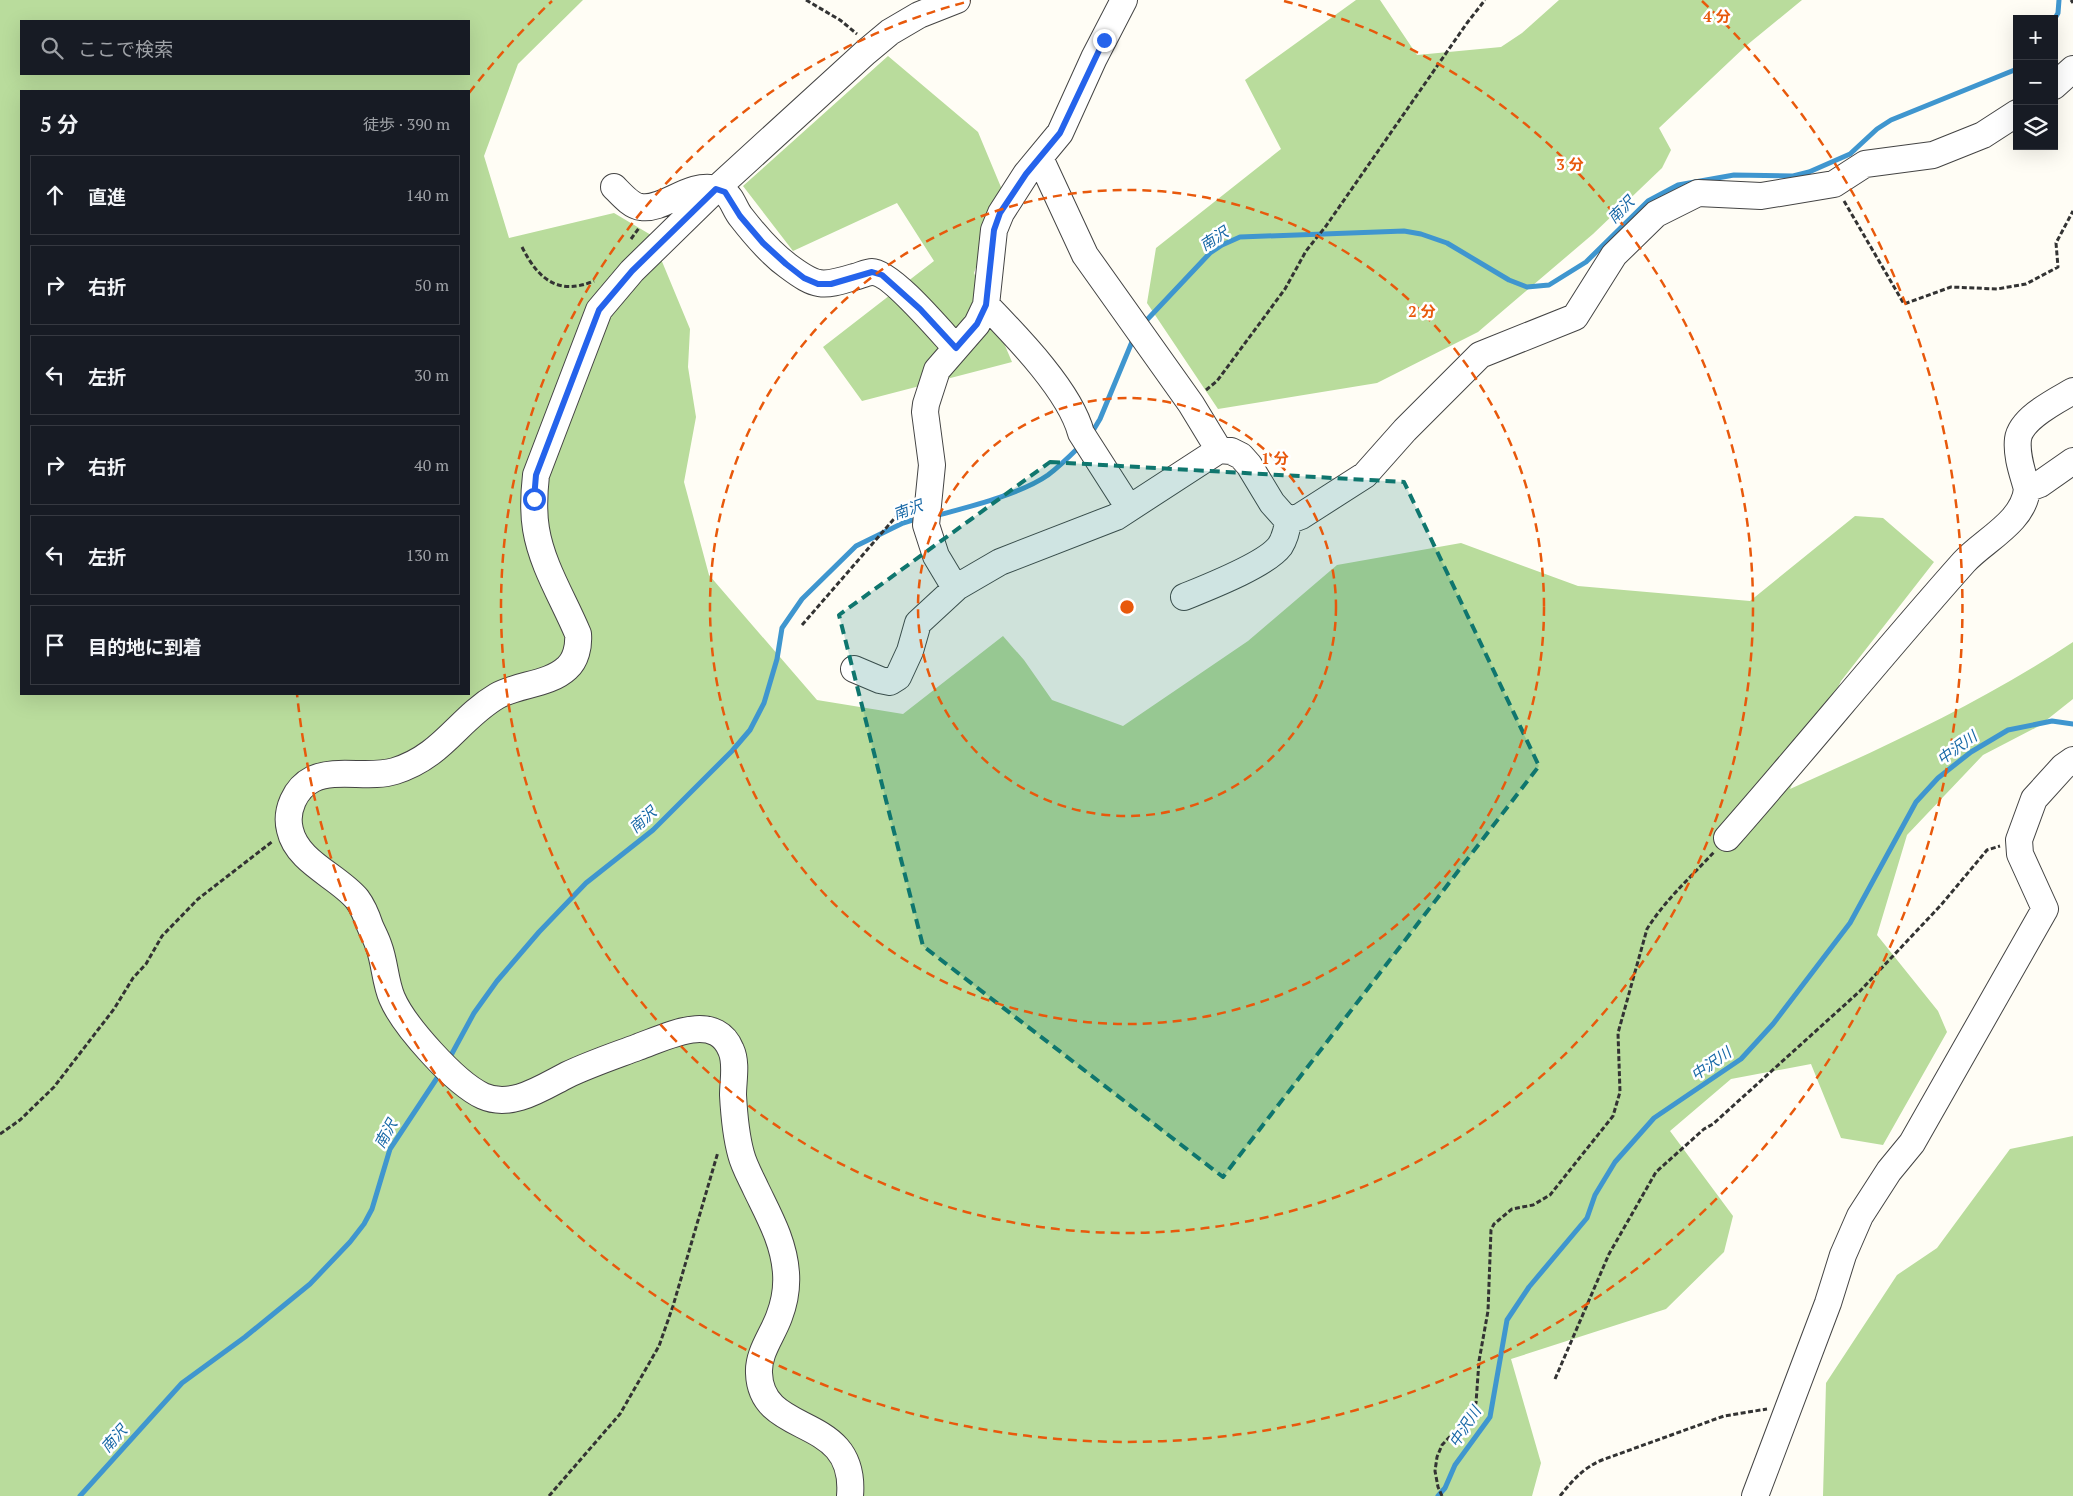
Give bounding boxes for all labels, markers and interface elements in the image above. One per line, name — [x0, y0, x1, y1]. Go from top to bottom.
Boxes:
text: 4 分 — [1703, 6, 1731, 26]
map controls — [2013, 15, 2058, 150]
button: + — [2013, 15, 2058, 60]
search box — [20, 20, 470, 75]
route end — [1093, 29, 1116, 52]
icon: search — [38, 34, 66, 62]
text: ここで検索 — [78, 36, 173, 61]
button: − — [2013, 60, 2058, 105]
button: layers — [2013, 105, 2058, 150]
text: 5 分 — [40, 110, 79, 138]
text: 徒歩 · 390 m — [363, 113, 450, 135]
text: 3 分 — [1556, 154, 1584, 174]
icon: ahead — [41, 181, 69, 209]
text: 直進 — [88, 184, 126, 209]
text: 140 m — [406, 184, 449, 206]
water label: 南沢 — [1603, 190, 1639, 227]
water label: 南沢 — [1195, 221, 1233, 255]
icon: right — [41, 271, 69, 299]
text: 右折 — [88, 274, 126, 299]
text: 50 m — [414, 274, 449, 296]
text: 2 分 — [1408, 301, 1436, 321]
icon: left — [41, 361, 69, 389]
text: 左折 — [88, 364, 126, 389]
text: 30 m — [414, 364, 449, 386]
text: 1 分 — [1261, 448, 1289, 468]
icon: right — [41, 451, 69, 479]
text: 右折 — [88, 454, 126, 479]
text: 40 m — [414, 454, 449, 476]
route start — [523, 488, 546, 511]
water label: 南沢 — [890, 494, 927, 524]
icon: left — [41, 541, 69, 569]
text: 左折 — [88, 544, 126, 569]
text: 130 m — [406, 544, 449, 566]
centre of rings — [1118, 598, 1136, 616]
icon: arrive — [41, 631, 69, 659]
text: 目的地に到着 — [88, 634, 202, 659]
water label: 中沢川 — [1932, 725, 1982, 769]
water label: 南沢 — [624, 800, 662, 837]
water label: 中沢川 — [1686, 1041, 1736, 1084]
water label: 南沢 — [369, 1114, 402, 1151]
water label: 中沢川 — [1444, 1400, 1486, 1451]
water label: 南沢 — [96, 1419, 132, 1456]

